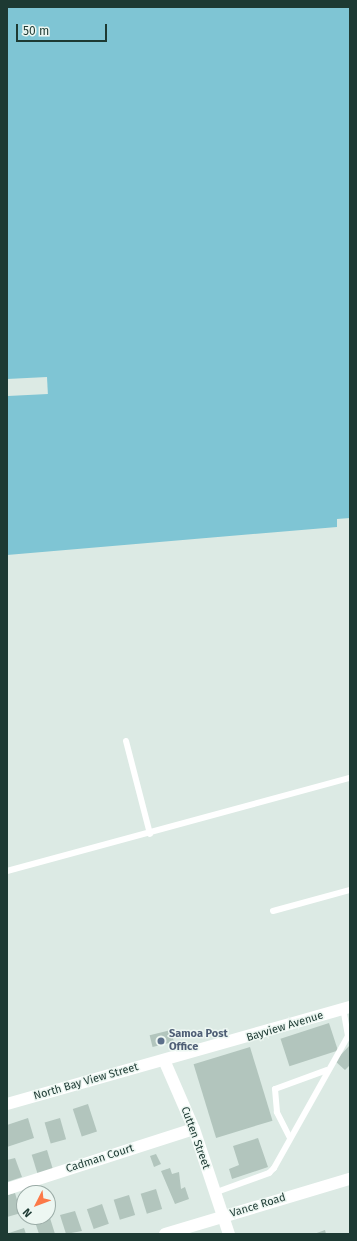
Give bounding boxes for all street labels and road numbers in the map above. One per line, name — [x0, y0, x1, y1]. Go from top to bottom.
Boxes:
street label: Bayview Avenue — [245, 1009, 325, 1045]
street label: North Bay View Street — [32, 1061, 140, 1103]
street label: Cutten Street — [178, 1105, 212, 1171]
street label: Cadman Court — [64, 1142, 136, 1176]
street label: Vance Road — [229, 1191, 287, 1221]

